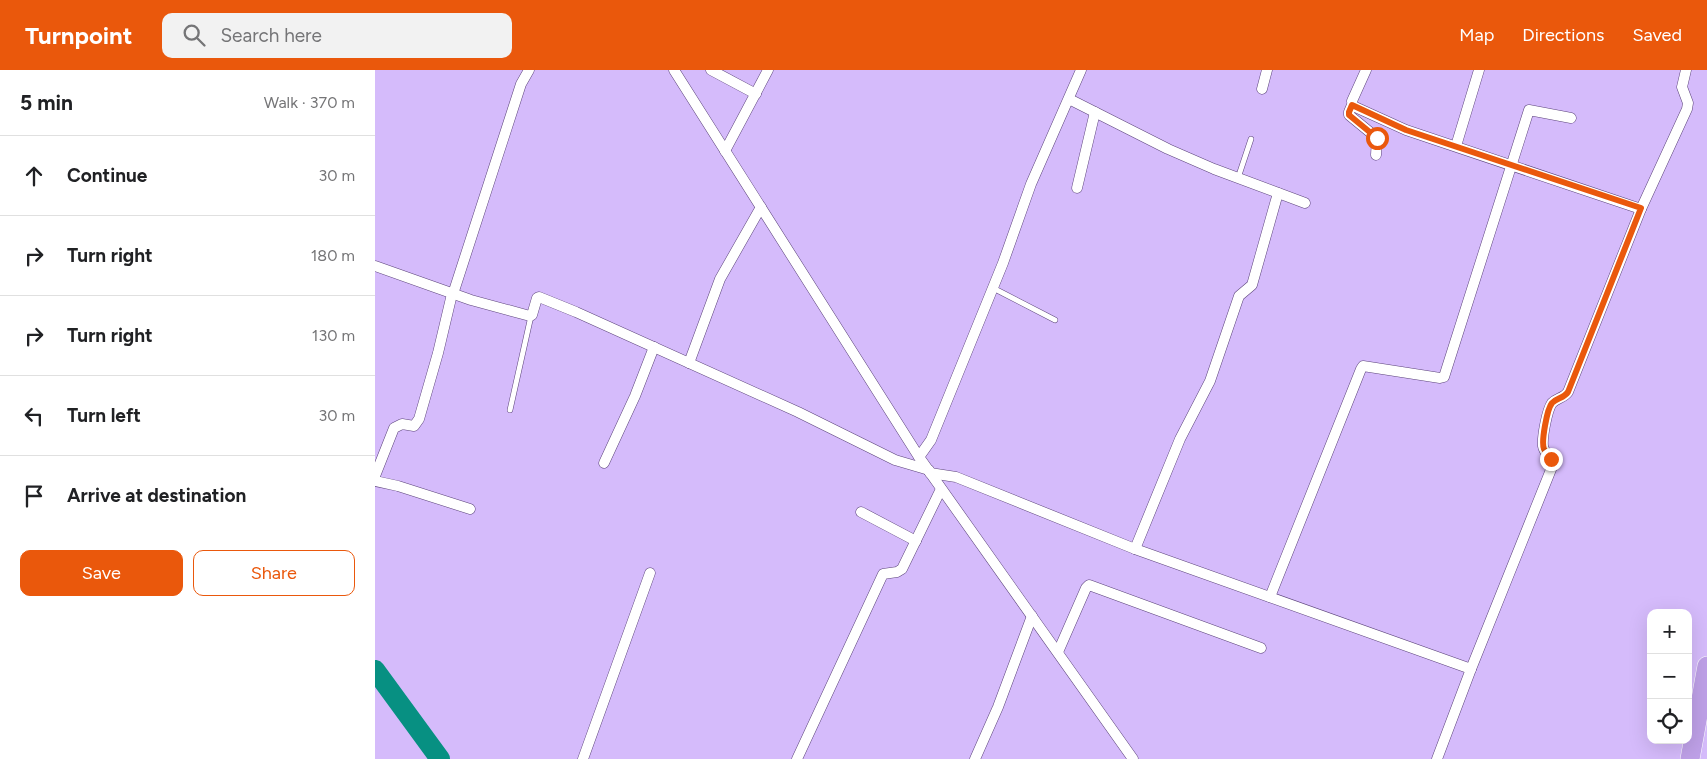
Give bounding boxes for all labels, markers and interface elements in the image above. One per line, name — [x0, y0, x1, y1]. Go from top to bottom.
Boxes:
search box — [162, 13, 512, 58]
text: Turnpoint — [25, 21, 132, 50]
icon: search — [180, 21, 208, 49]
text: Search here — [220, 24, 322, 47]
text: Map — [1459, 24, 1494, 46]
text: Directions — [1522, 24, 1604, 46]
text: Saved — [1632, 24, 1682, 46]
text: 5 min — [20, 90, 73, 115]
text: Walk · 370 m — [264, 93, 355, 112]
route start — [1366, 127, 1389, 150]
icon: ahead — [20, 162, 48, 190]
text: Continue — [67, 164, 147, 187]
text: 30 m — [318, 166, 355, 185]
icon: right — [20, 242, 48, 270]
text: Turn right — [67, 244, 153, 267]
text: 180 m — [311, 246, 355, 265]
icon: right — [20, 322, 48, 350]
text: Turn right — [67, 324, 153, 347]
text: 130 m — [312, 326, 355, 345]
icon: left — [20, 402, 48, 430]
text: Turn left — [67, 404, 141, 427]
text: 30 m — [318, 406, 355, 425]
route end — [1540, 448, 1563, 471]
icon: arrive — [20, 482, 48, 510]
text: Arrive at destination — [67, 484, 246, 507]
button: Save — [20, 550, 183, 596]
button: Share — [193, 550, 355, 596]
map controls — [1647, 609, 1692, 744]
button: + — [1647, 609, 1692, 654]
button: − — [1647, 654, 1692, 699]
button: locate — [1647, 699, 1692, 744]

